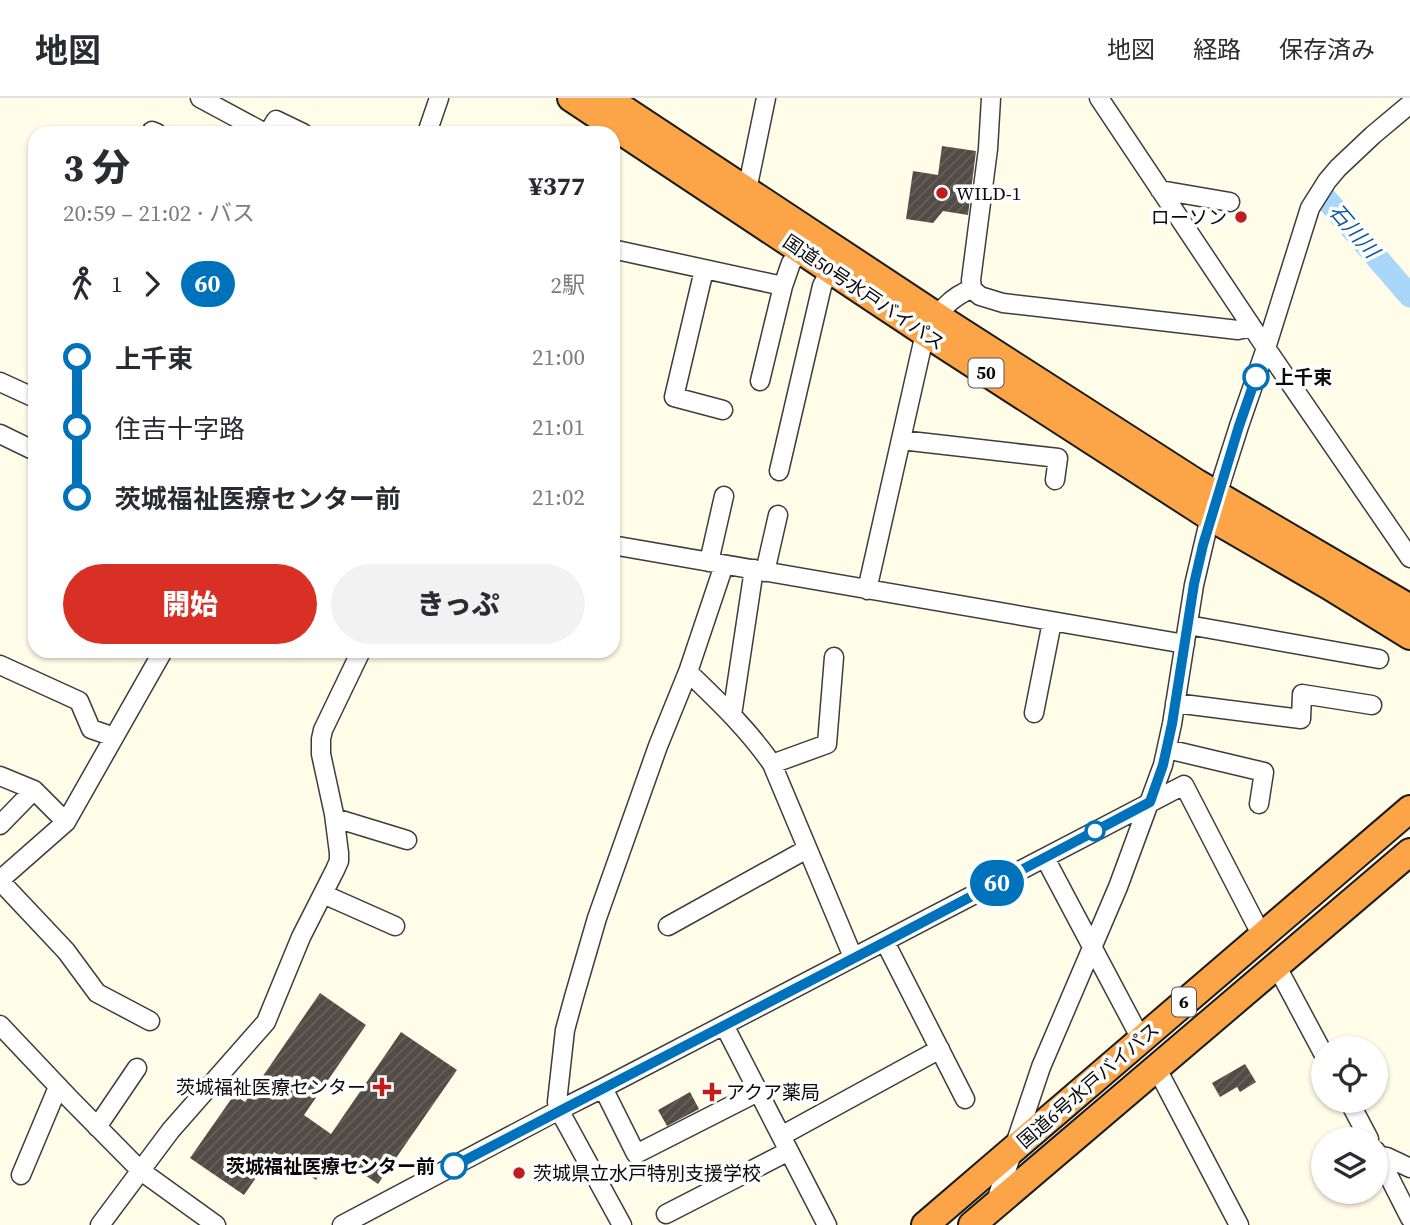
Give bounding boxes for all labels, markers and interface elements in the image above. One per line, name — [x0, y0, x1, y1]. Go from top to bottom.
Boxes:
text: 地図 — [35, 28, 101, 73]
text: 地図 — [1107, 33, 1155, 66]
text: 経路 — [1193, 33, 1241, 66]
text: 保存済み — [1279, 33, 1375, 66]
text: 3 分 — [63, 142, 130, 194]
text: ¥377 — [529, 168, 585, 204]
place label: WILD-1 — [956, 180, 1021, 206]
marker: WILD-1 — [934, 185, 950, 201]
text: 20:59 – 21:02 · バス — [63, 197, 255, 229]
water label: 石川川 — [1323, 197, 1387, 265]
place label: ローソン — [1151, 204, 1227, 230]
marker: ローソン — [1233, 209, 1249, 225]
street label: 国道50号水戸バイパス — [778, 228, 950, 356]
icon: walk — [63, 265, 101, 303]
icon: forward — [133, 265, 171, 303]
text: 60 — [195, 267, 221, 300]
text: 1 — [111, 268, 123, 300]
text: 2駅 — [551, 269, 585, 301]
text: 上千束 — [115, 341, 193, 377]
text: 21:00 — [532, 341, 585, 373]
road number: 50 — [968, 358, 1004, 388]
marker: 上千束 — [1243, 364, 1269, 390]
place label: 上千束 — [1275, 364, 1332, 390]
text: 住吉十字路 — [115, 411, 245, 447]
text: 21:01 — [532, 411, 585, 443]
text: 茨城福祉医療センター前 — [115, 481, 401, 517]
text: 21:02 — [532, 481, 585, 513]
button: 開始 — [63, 564, 317, 644]
button: きっぷ — [331, 564, 585, 644]
unlabelled marker — [1085, 821, 1105, 841]
line badge: 60 — [965, 860, 1028, 906]
text: 60 — [984, 866, 1010, 899]
road number: 6 — [1172, 988, 1196, 1016]
street label: 国道6号水戸バイパス — [1012, 1016, 1164, 1154]
map controls — [1311, 1036, 1388, 1204]
button: locate — [1311, 1036, 1388, 1113]
place label: 茨城福祉医療センター — [176, 1074, 366, 1100]
marker: 茨城福祉医療センター — [372, 1077, 392, 1097]
place label: アクア薬局 — [726, 1079, 820, 1105]
marker: アクア薬局 — [704, 1084, 720, 1100]
button: layers — [1311, 1127, 1388, 1204]
place label: 茨城福祉医療センター前 — [226, 1153, 435, 1179]
marker: 茨城福祉医療センター前 — [441, 1153, 467, 1179]
place label: 茨城県立水戸特別支援学校 — [533, 1160, 761, 1186]
marker: 茨城県立水戸特別支援学校 — [511, 1165, 527, 1181]

